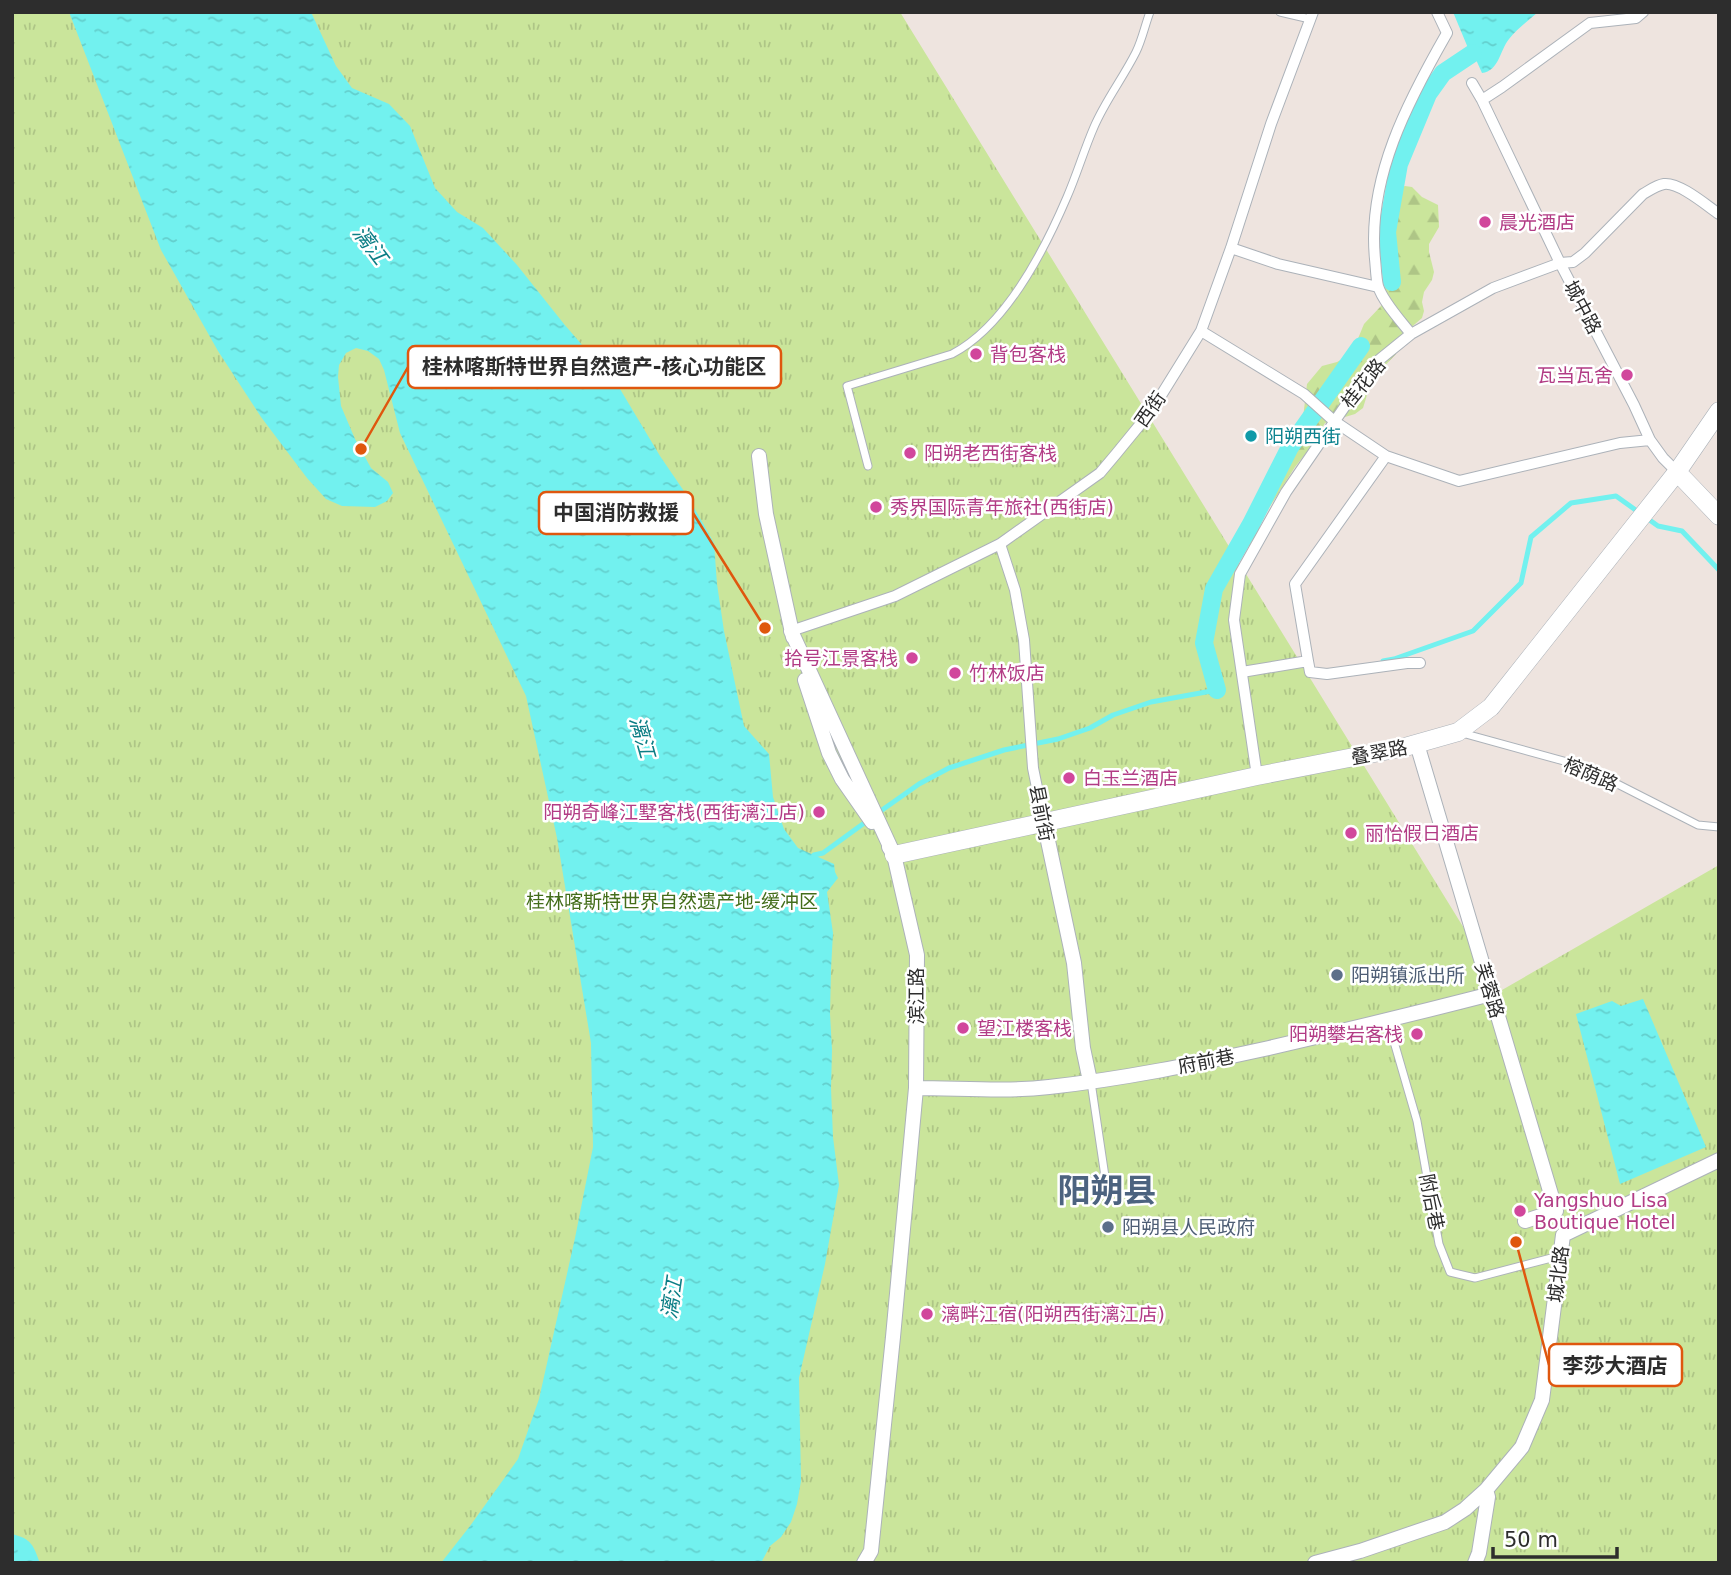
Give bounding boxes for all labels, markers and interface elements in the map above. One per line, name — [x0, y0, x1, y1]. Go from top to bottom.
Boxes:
place label: 晨光酒店 — [1499, 211, 1575, 233]
marker: 晨光酒店 — [1477, 214, 1493, 230]
water label: 漓江 — [348, 221, 393, 271]
street label: 城中路 — [1560, 277, 1606, 337]
place label: 背包客栈 — [990, 343, 1066, 365]
callout: 桂林喀斯特世界自然遗产-核心功能区 — [408, 346, 781, 388]
marker: 背包客栈 — [968, 346, 984, 362]
street label: 桂花路 — [1337, 354, 1389, 412]
text: 桂林喀斯特世界自然遗产-核心功能区 — [422, 355, 766, 379]
place label: 瓦当瓦舍 — [1537, 364, 1613, 386]
marker: 瓦当瓦舍 — [1619, 367, 1635, 383]
street label: 西街 — [1130, 387, 1170, 431]
place label: 阳朔西街 — [1265, 425, 1341, 447]
marker: 阳朔西街 — [1243, 428, 1259, 444]
place label: 阳朔老西街客栈 — [924, 442, 1057, 464]
marker: 阳朔老西街客栈 — [902, 445, 918, 461]
callout: 中国消防救援 — [539, 492, 693, 534]
place label: 秀界国际青年旅社(西街店) — [890, 496, 1114, 518]
marker: 秀界国际青年旅社(西街店) — [868, 499, 884, 515]
text: 中国消防救援 — [553, 501, 679, 525]
place label: 拾号江景客栈 — [784, 647, 898, 669]
marker: 拾号江景客栈 — [904, 650, 920, 666]
place label: 竹林饭店 — [969, 662, 1045, 684]
marker: 竹林饭店 — [947, 665, 963, 681]
water label: 漓江 — [625, 714, 660, 762]
street label: 叠翠路 — [1349, 736, 1409, 768]
street label: 榕荫路 — [1560, 753, 1622, 795]
place label: 白玉兰酒店 — [1083, 767, 1178, 789]
marker: 白玉兰酒店 — [1061, 770, 1077, 786]
street label: 县前街 — [1026, 783, 1058, 843]
place label: 阳朔奇峰江墅客栈(西街漓江店) — [543, 801, 805, 823]
marker: 阳朔奇峰江墅客栈(西街漓江店) — [811, 804, 827, 820]
place label: 丽怡假日酒店 — [1365, 822, 1479, 844]
marker: 丽怡假日酒店 — [1343, 825, 1359, 841]
park label: 桂林喀斯特世界自然遗产地-缓冲区 — [526, 890, 818, 912]
street label: 芙蓉路 — [1471, 960, 1509, 1020]
place label: 阳朔镇派出所 — [1351, 964, 1465, 986]
street label: 滨江路 — [905, 967, 927, 1025]
marker: 阳朔镇派出所 — [1329, 967, 1345, 983]
place label: 望江楼客栈 — [977, 1017, 1072, 1039]
marker: 望江楼客栈 — [955, 1020, 971, 1036]
place label: 阳朔攀岩客栈 — [1289, 1023, 1403, 1045]
marker: 阳朔攀岩客栈 — [1409, 1026, 1425, 1042]
street label: 府前巷 — [1176, 1045, 1236, 1077]
district label: 阳朔县 — [1058, 1171, 1157, 1210]
street label: 附后巷 — [1416, 1172, 1448, 1232]
place label: Yangshuo Lisa Boutique Hotel — [1533, 1189, 1676, 1233]
marker: Yangshuo Lisa Boutique Hotel — [1512, 1203, 1528, 1219]
place label: 阳朔县人民政府 — [1122, 1216, 1255, 1238]
marker: 阳朔县人民政府 — [1100, 1219, 1116, 1235]
street label: 城北路 — [1544, 1244, 1572, 1304]
water label: 漓江 — [657, 1274, 687, 1320]
place label: 漓畔江宿(阳朔西街漓江店) — [941, 1303, 1165, 1325]
marker: 漓畔江宿(阳朔西街漓江店) — [919, 1306, 935, 1322]
callout: 李莎大酒店 — [1549, 1344, 1682, 1386]
text: 李莎大酒店 — [1563, 1354, 1668, 1378]
scale bar — [1493, 1516, 1617, 1560]
text: 50 m — [1504, 1528, 1558, 1552]

